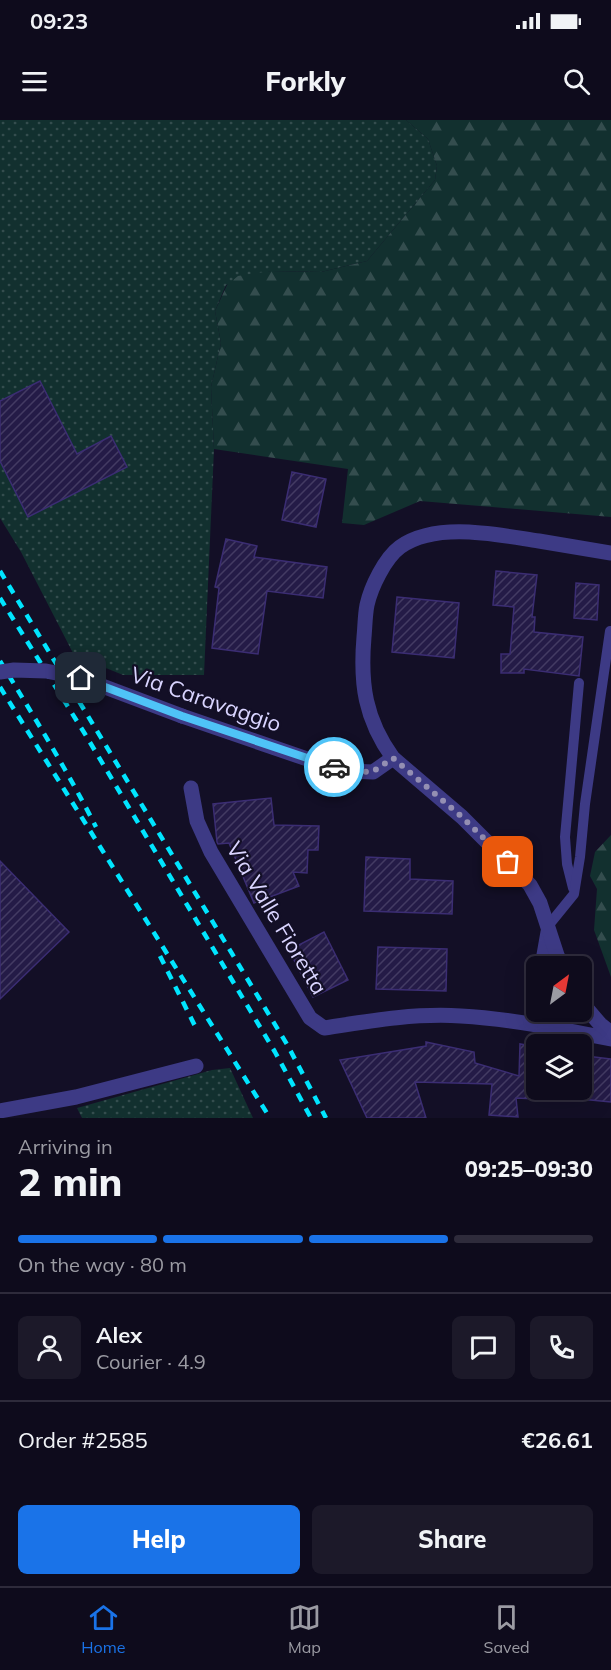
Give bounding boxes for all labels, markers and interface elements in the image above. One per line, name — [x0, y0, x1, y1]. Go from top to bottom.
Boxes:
text: 09:23 — [30, 7, 88, 35]
text: Forkly — [265, 64, 346, 98]
icon: menu — [18, 65, 51, 98]
icon: search — [560, 65, 593, 98]
pin — [55, 652, 106, 703]
street label: Via Caravaggio — [127, 660, 285, 738]
icon: home — [64, 661, 97, 694]
courier — [304, 737, 364, 797]
icon: car — [318, 751, 351, 784]
pin — [482, 836, 533, 887]
street label: Via Valle Fioretta — [220, 837, 334, 999]
icon: bag — [491, 845, 524, 878]
north arrow — [526, 956, 592, 1022]
map controls — [526, 956, 592, 1100]
button: layers — [526, 1034, 592, 1100]
text: Arriving in — [18, 1134, 113, 1159]
text: 09:25–09:30 — [465, 1155, 593, 1183]
text: 2 min — [18, 1157, 123, 1206]
text: On the way · 80 m — [18, 1252, 187, 1277]
button: person — [18, 1316, 81, 1379]
button: chat — [452, 1316, 515, 1379]
button: phone — [530, 1316, 593, 1379]
text: Alex — [96, 1321, 142, 1349]
text: Courier · 4.9 — [96, 1349, 206, 1374]
text: Order #2585 — [18, 1426, 148, 1454]
text: €26.61 — [522, 1426, 593, 1454]
button: Help — [18, 1505, 300, 1574]
button: Share — [312, 1505, 593, 1574]
tab: Home — [81, 1601, 125, 1657]
tab: Map — [288, 1601, 321, 1657]
tab: Saved — [484, 1601, 530, 1657]

